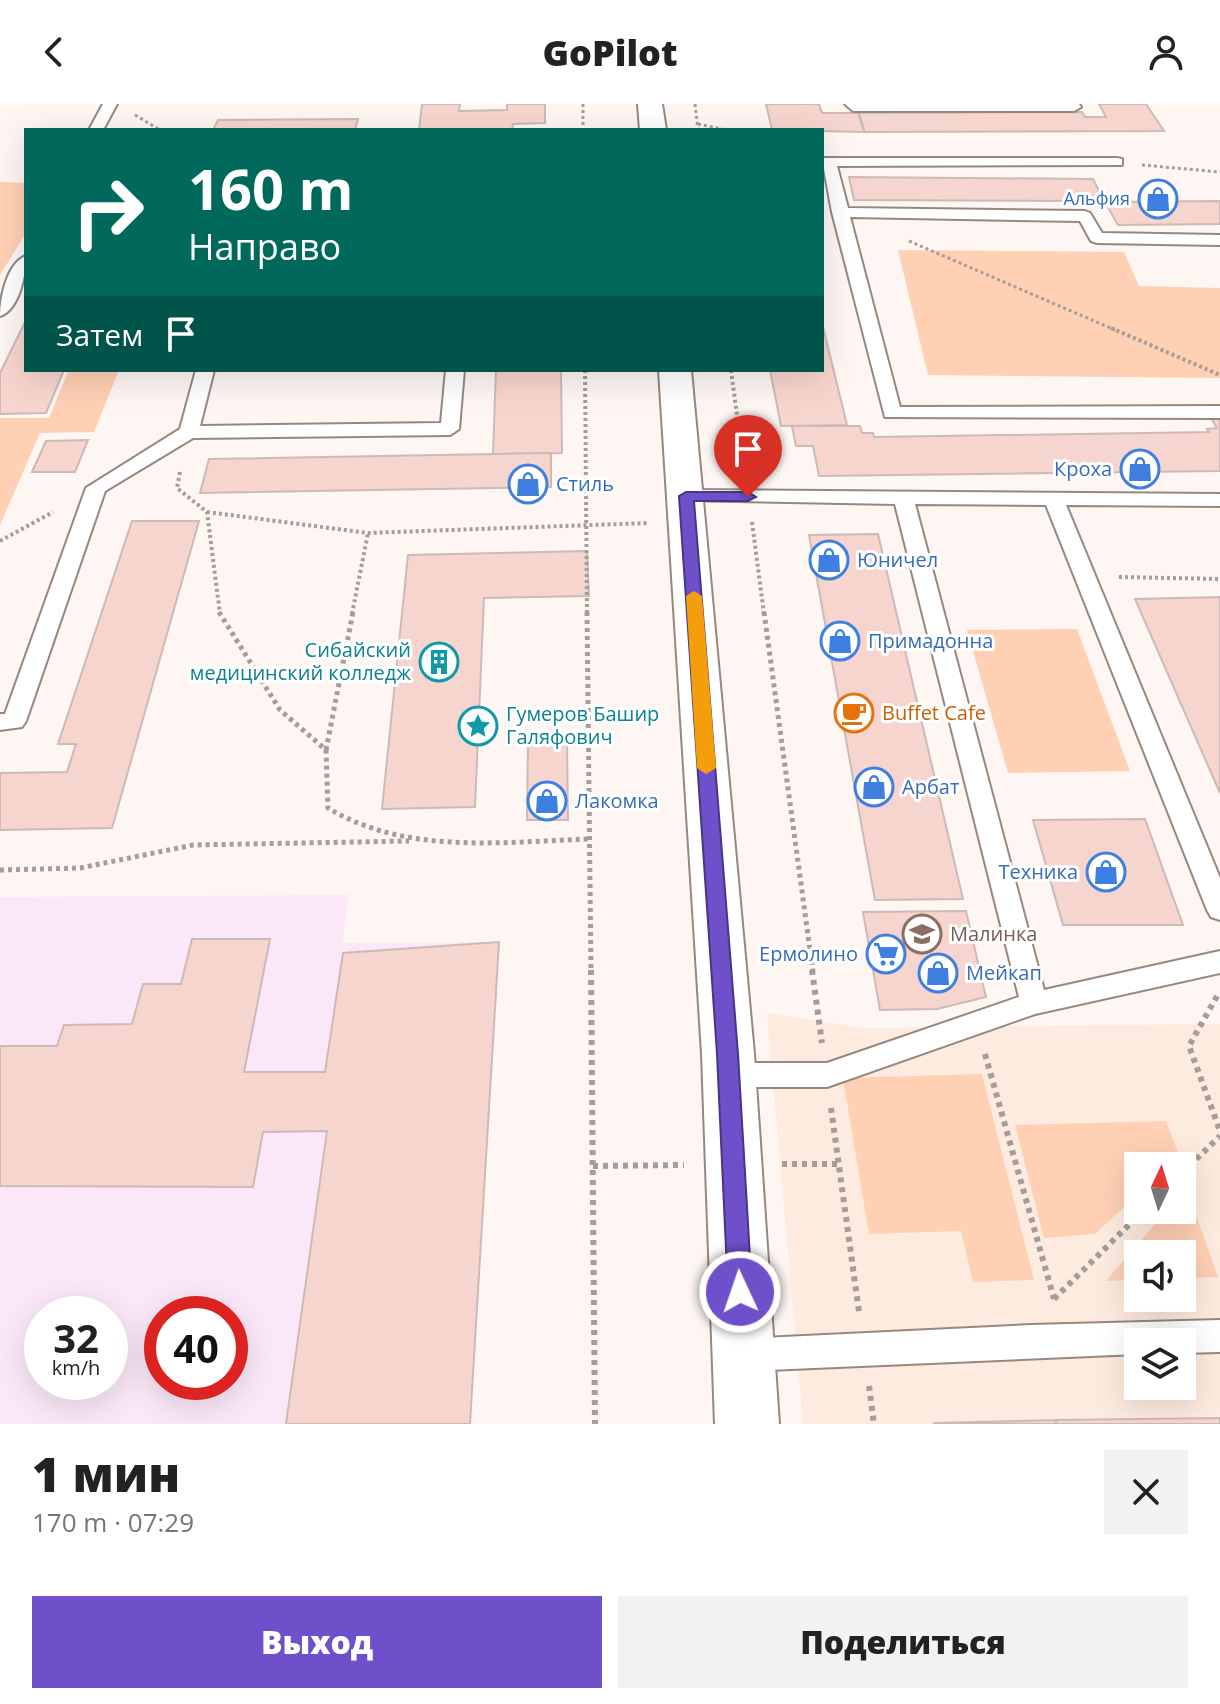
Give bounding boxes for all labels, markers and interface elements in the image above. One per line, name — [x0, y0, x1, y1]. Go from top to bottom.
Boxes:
text: GoPilot — [542, 28, 678, 77]
icon: back — [32, 30, 76, 74]
icon: person — [1144, 30, 1188, 74]
text: 160 m — [188, 150, 354, 226]
icon: right — [56, 160, 160, 264]
shop icon: Альфия — [1137, 178, 1179, 220]
place label: Альфия — [1063, 186, 1130, 210]
text: Направо — [188, 222, 341, 271]
icon: arrive — [159, 312, 203, 356]
text: Затем — [56, 314, 143, 355]
pin — [714, 415, 782, 497]
icon: arrive — [726, 427, 770, 471]
shop icon: Кроха — [1119, 448, 1161, 490]
place label: Кроха — [1054, 455, 1112, 482]
shop icon: Стиль — [507, 463, 549, 505]
place label: Стиль — [556, 470, 614, 497]
shop icon: Юничел — [808, 539, 850, 581]
place label: Юничел — [857, 546, 938, 573]
shop icon: Примадонна — [819, 620, 861, 662]
place label: Примадонна — [868, 627, 993, 654]
place label: Сибайский медицинский колледж — [190, 636, 411, 686]
building icon: Сибайский медицинский колледж — [418, 641, 460, 683]
cafe icon: Buffet Cafe — [833, 692, 875, 734]
place label: Buffet Cafe — [882, 699, 986, 726]
place label: Гумеров Башир Галяфович — [506, 700, 659, 750]
place icon: Гумеров Башир Галяфович — [457, 705, 499, 747]
shop icon: Арбат — [853, 766, 895, 808]
place label: Арбат — [902, 773, 959, 800]
shop icon: Лакомка — [526, 780, 568, 822]
place label: Лакомка — [575, 787, 659, 814]
shop icon: Техника — [1085, 851, 1127, 893]
place label: Техника — [998, 858, 1078, 885]
school or university icon: Малинка — [901, 913, 943, 955]
place label: Малинка — [950, 920, 1037, 947]
supermarket icon: Ермолино — [865, 933, 907, 975]
place label: Ермолино — [759, 940, 858, 967]
shop icon: Мейкап — [917, 952, 959, 994]
place label: Мейкап — [966, 959, 1042, 986]
north arrow — [1124, 1152, 1196, 1224]
map controls — [1124, 1152, 1196, 1400]
button: sound — [1124, 1240, 1196, 1312]
position arrow — [698, 1250, 782, 1334]
speed limit sign: 40 — [144, 1296, 248, 1400]
text: 32 — [53, 1310, 99, 1365]
button: layers — [1124, 1328, 1196, 1400]
text: km/h — [52, 1354, 100, 1381]
text: 1 мин — [32, 1441, 180, 1506]
button: close — [1104, 1450, 1188, 1534]
text: 170 m · 07:29 — [32, 1504, 194, 1540]
button: Выход — [32, 1596, 602, 1688]
button: Поделиться — [618, 1596, 1188, 1688]

